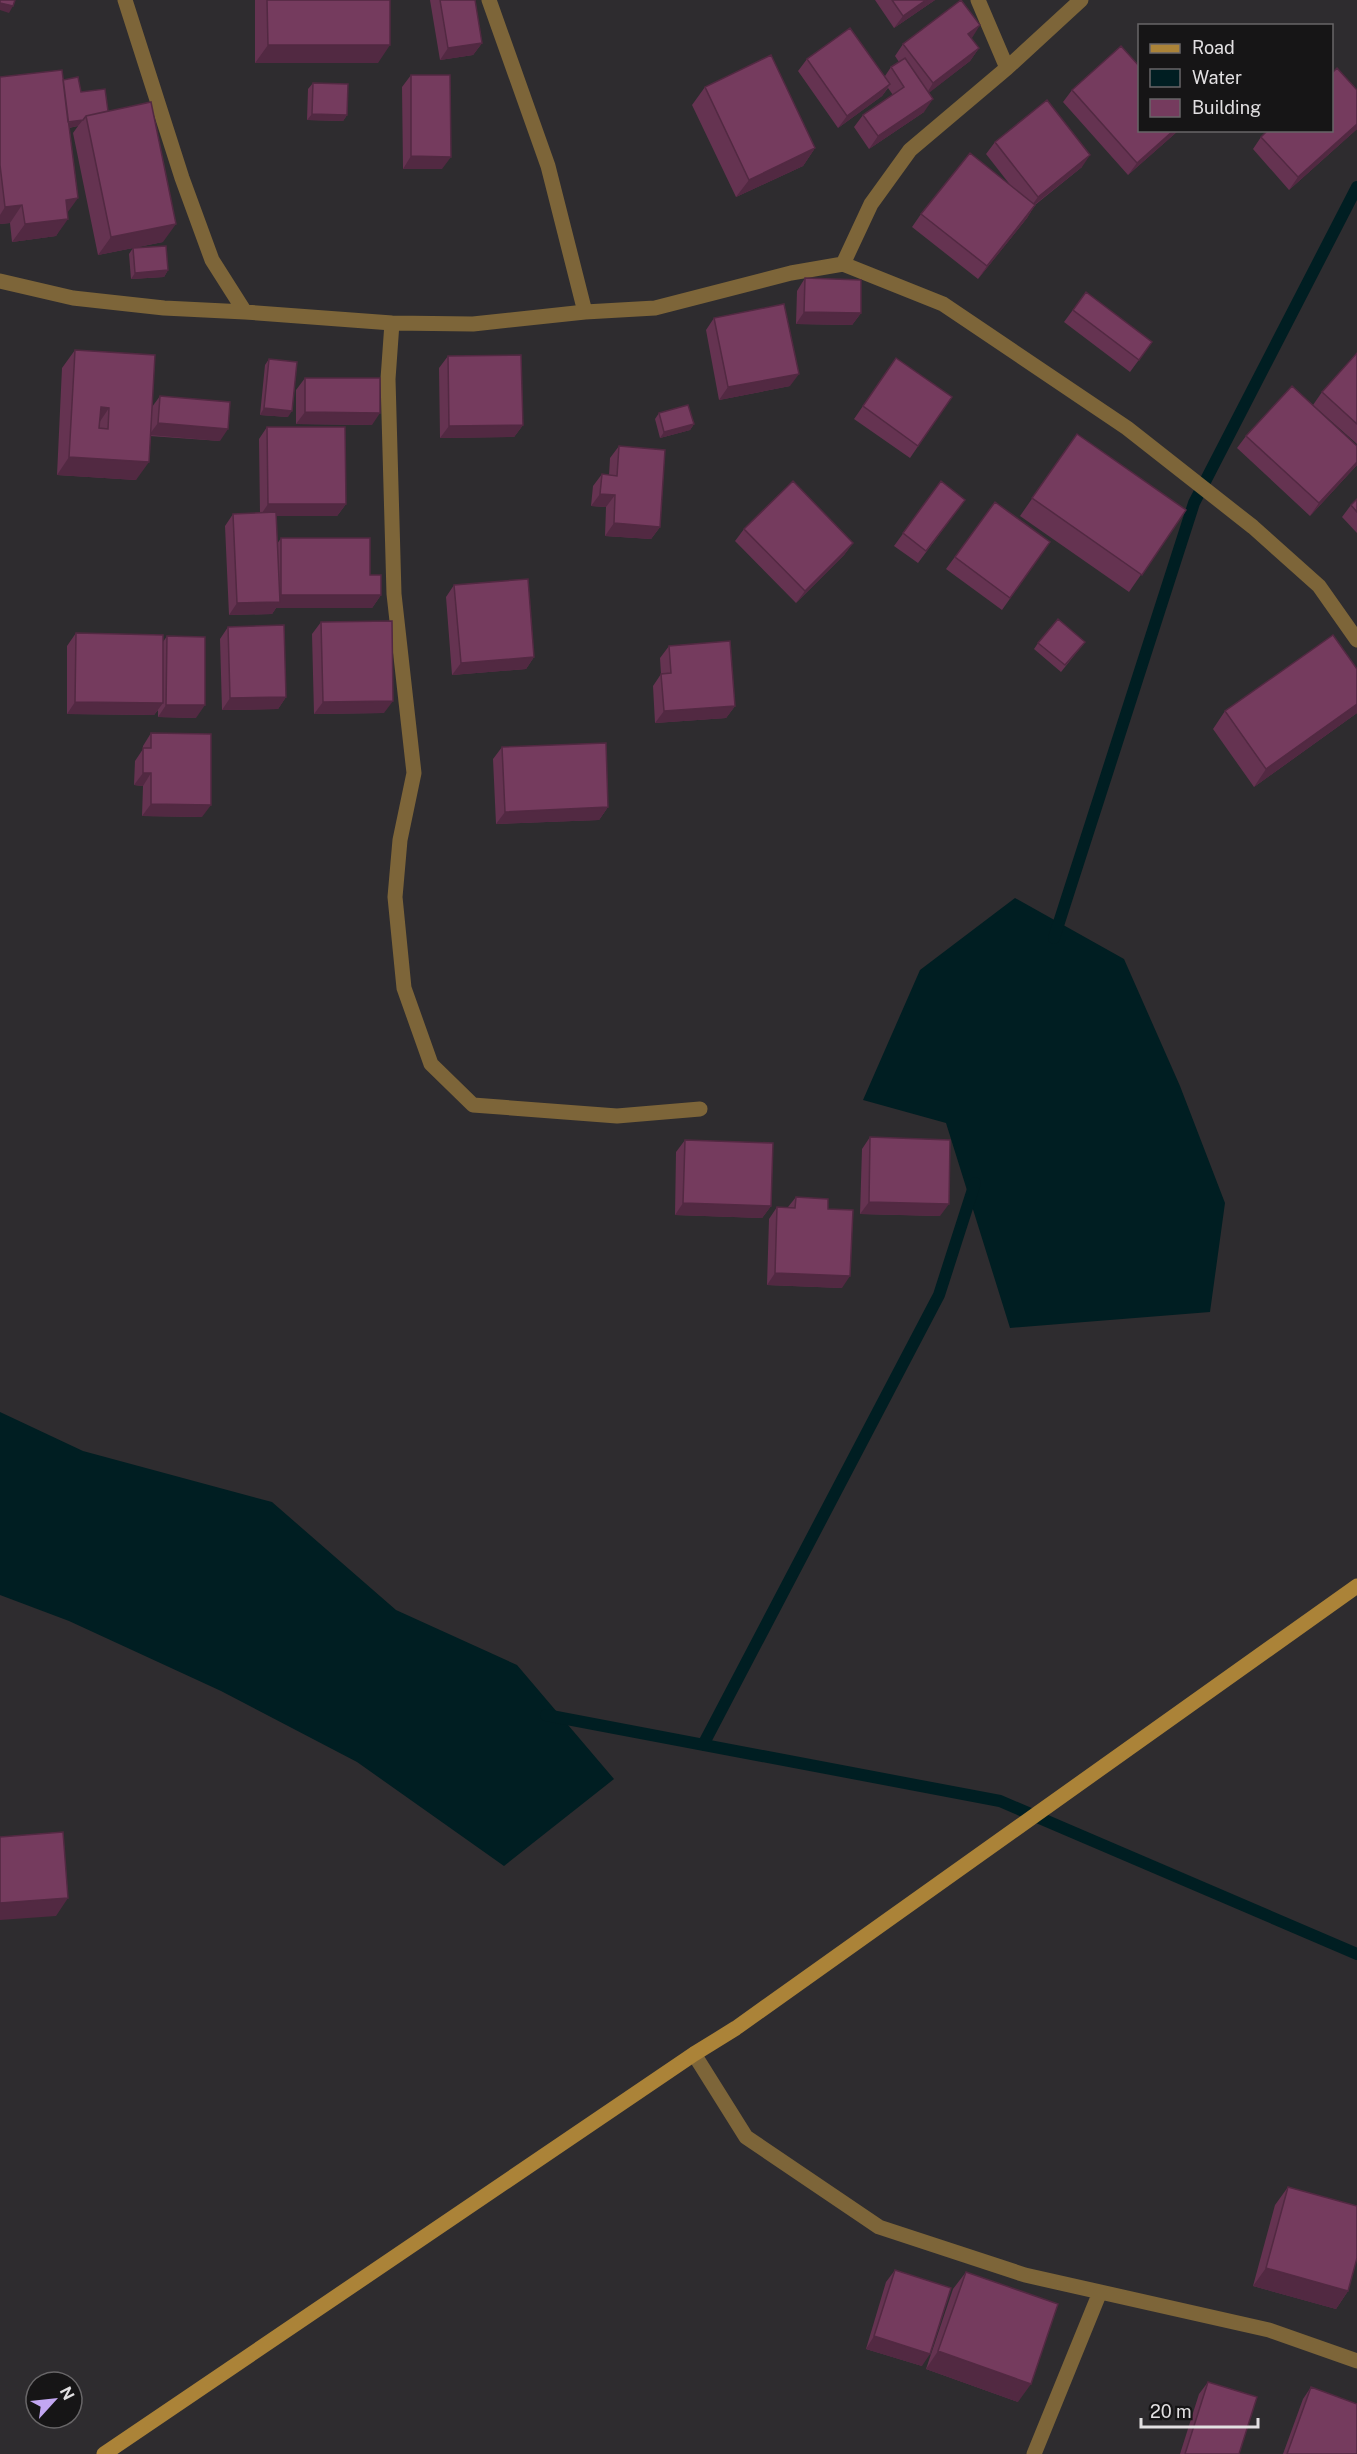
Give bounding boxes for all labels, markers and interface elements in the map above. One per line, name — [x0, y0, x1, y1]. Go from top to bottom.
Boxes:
legend — [1138, 24, 1333, 132]
text: Road — [1192, 37, 1235, 58]
text: Water — [1192, 67, 1242, 88]
text: Building — [1192, 97, 1261, 118]
north arrow — [24, 2370, 84, 2430]
text: N — [56, 2384, 78, 2403]
scale bar — [1141, 2391, 1258, 2429]
text: 20 m — [1150, 2401, 1192, 2422]

